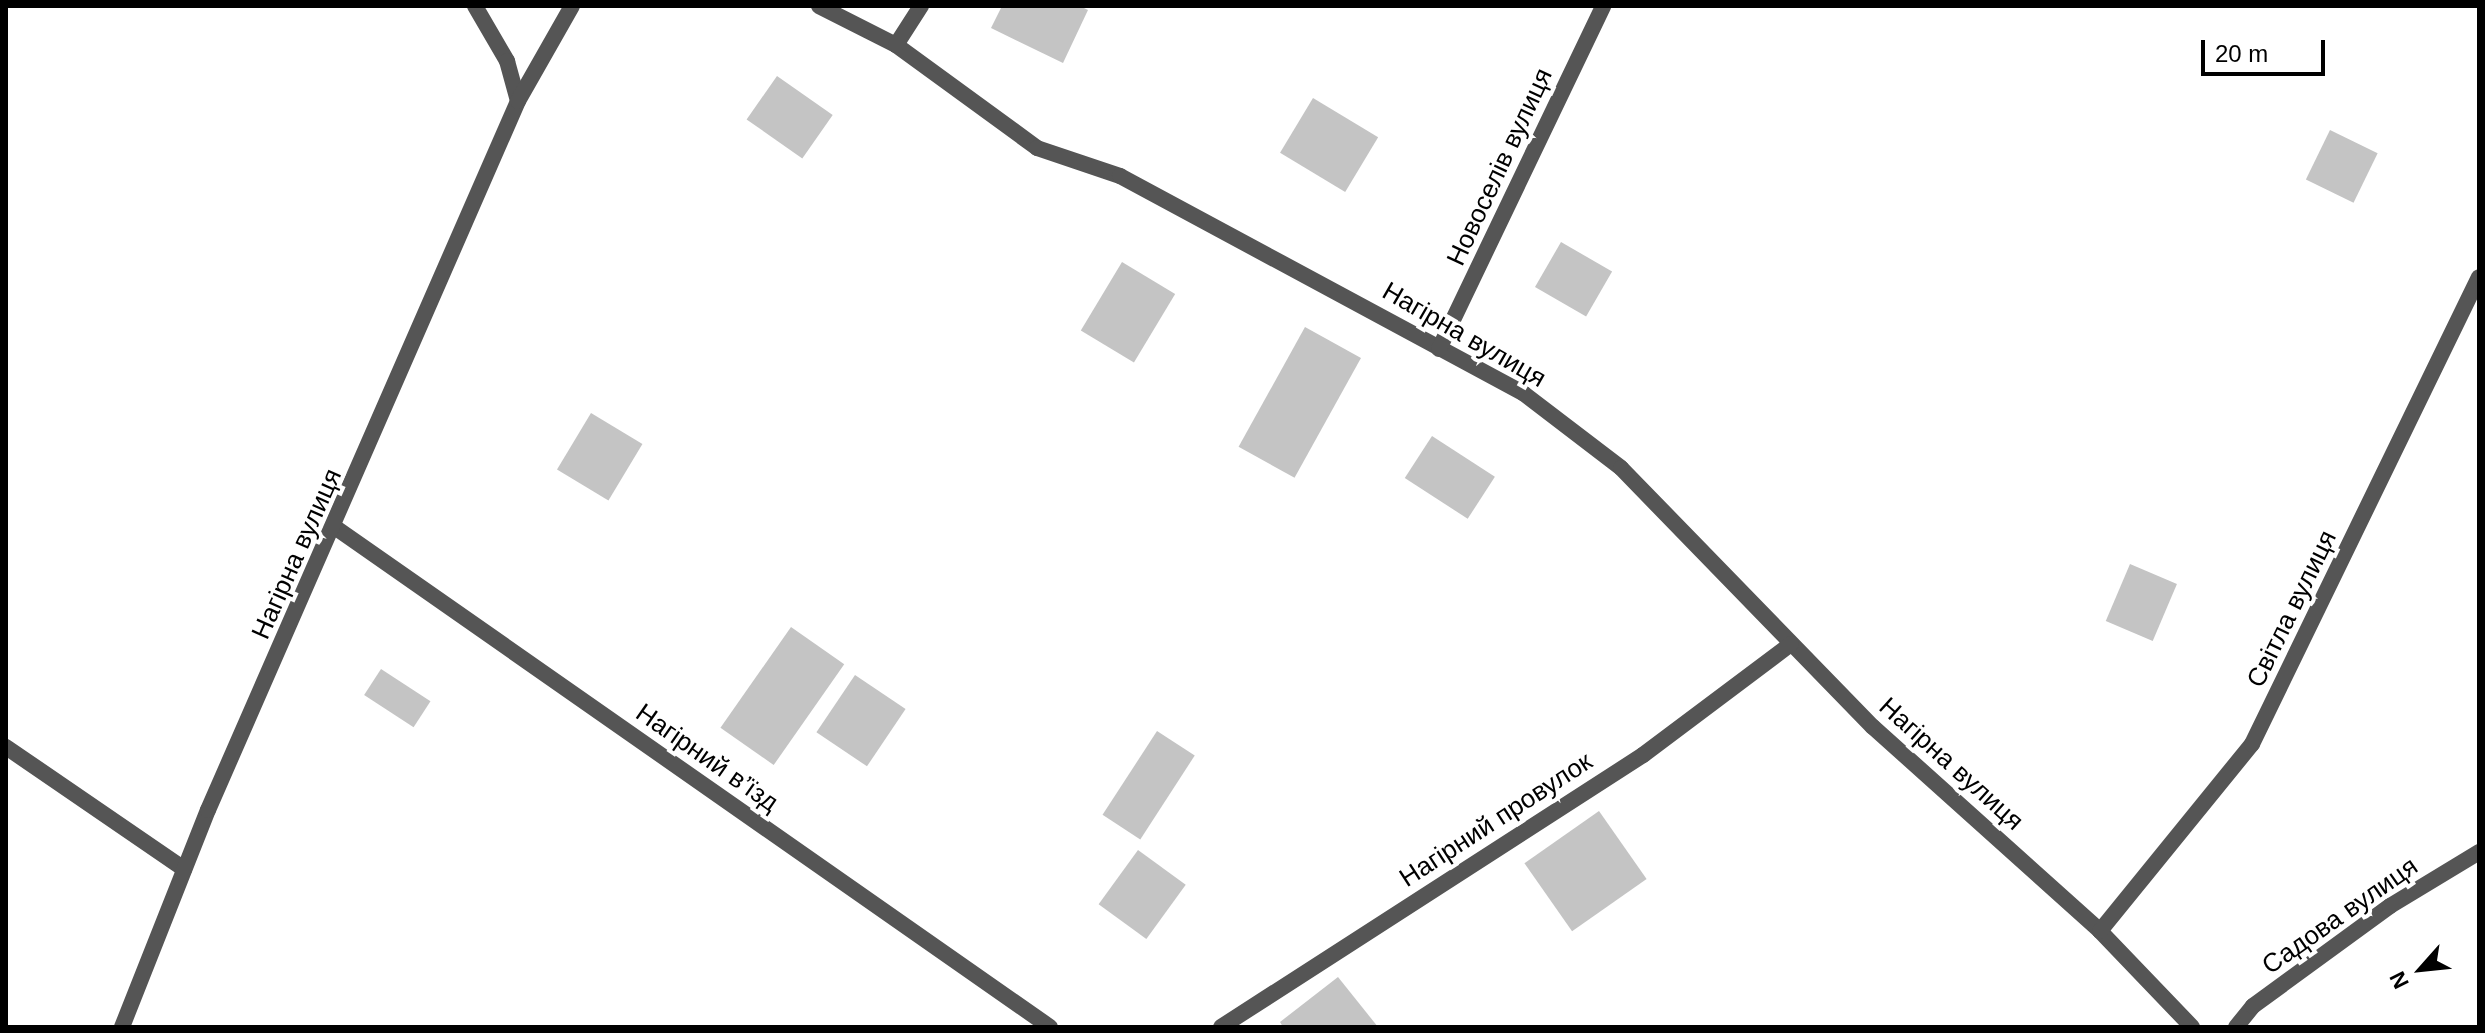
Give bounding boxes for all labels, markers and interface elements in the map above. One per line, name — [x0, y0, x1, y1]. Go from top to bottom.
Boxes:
scale bar — [2205, 24, 2329, 74]
text: 20 m — [2215, 40, 2268, 67]
street label: Новоселів вулиця — [1441, 63, 1559, 271]
street label: Нагірна вулиця — [1377, 276, 1551, 394]
street label: Нагірна вулиця — [245, 464, 349, 644]
street label: Світла вулиця — [2241, 525, 2343, 693]
street label: Нагірна вулиця — [1872, 691, 2030, 837]
street label: Нагірний в’їзд — [630, 697, 784, 819]
street label: Нагірний провулок — [1394, 746, 1598, 894]
street label: Садова вулиця — [2256, 851, 2424, 981]
north arrow — [2381, 929, 2461, 1009]
text: N — [2384, 967, 2414, 993]

